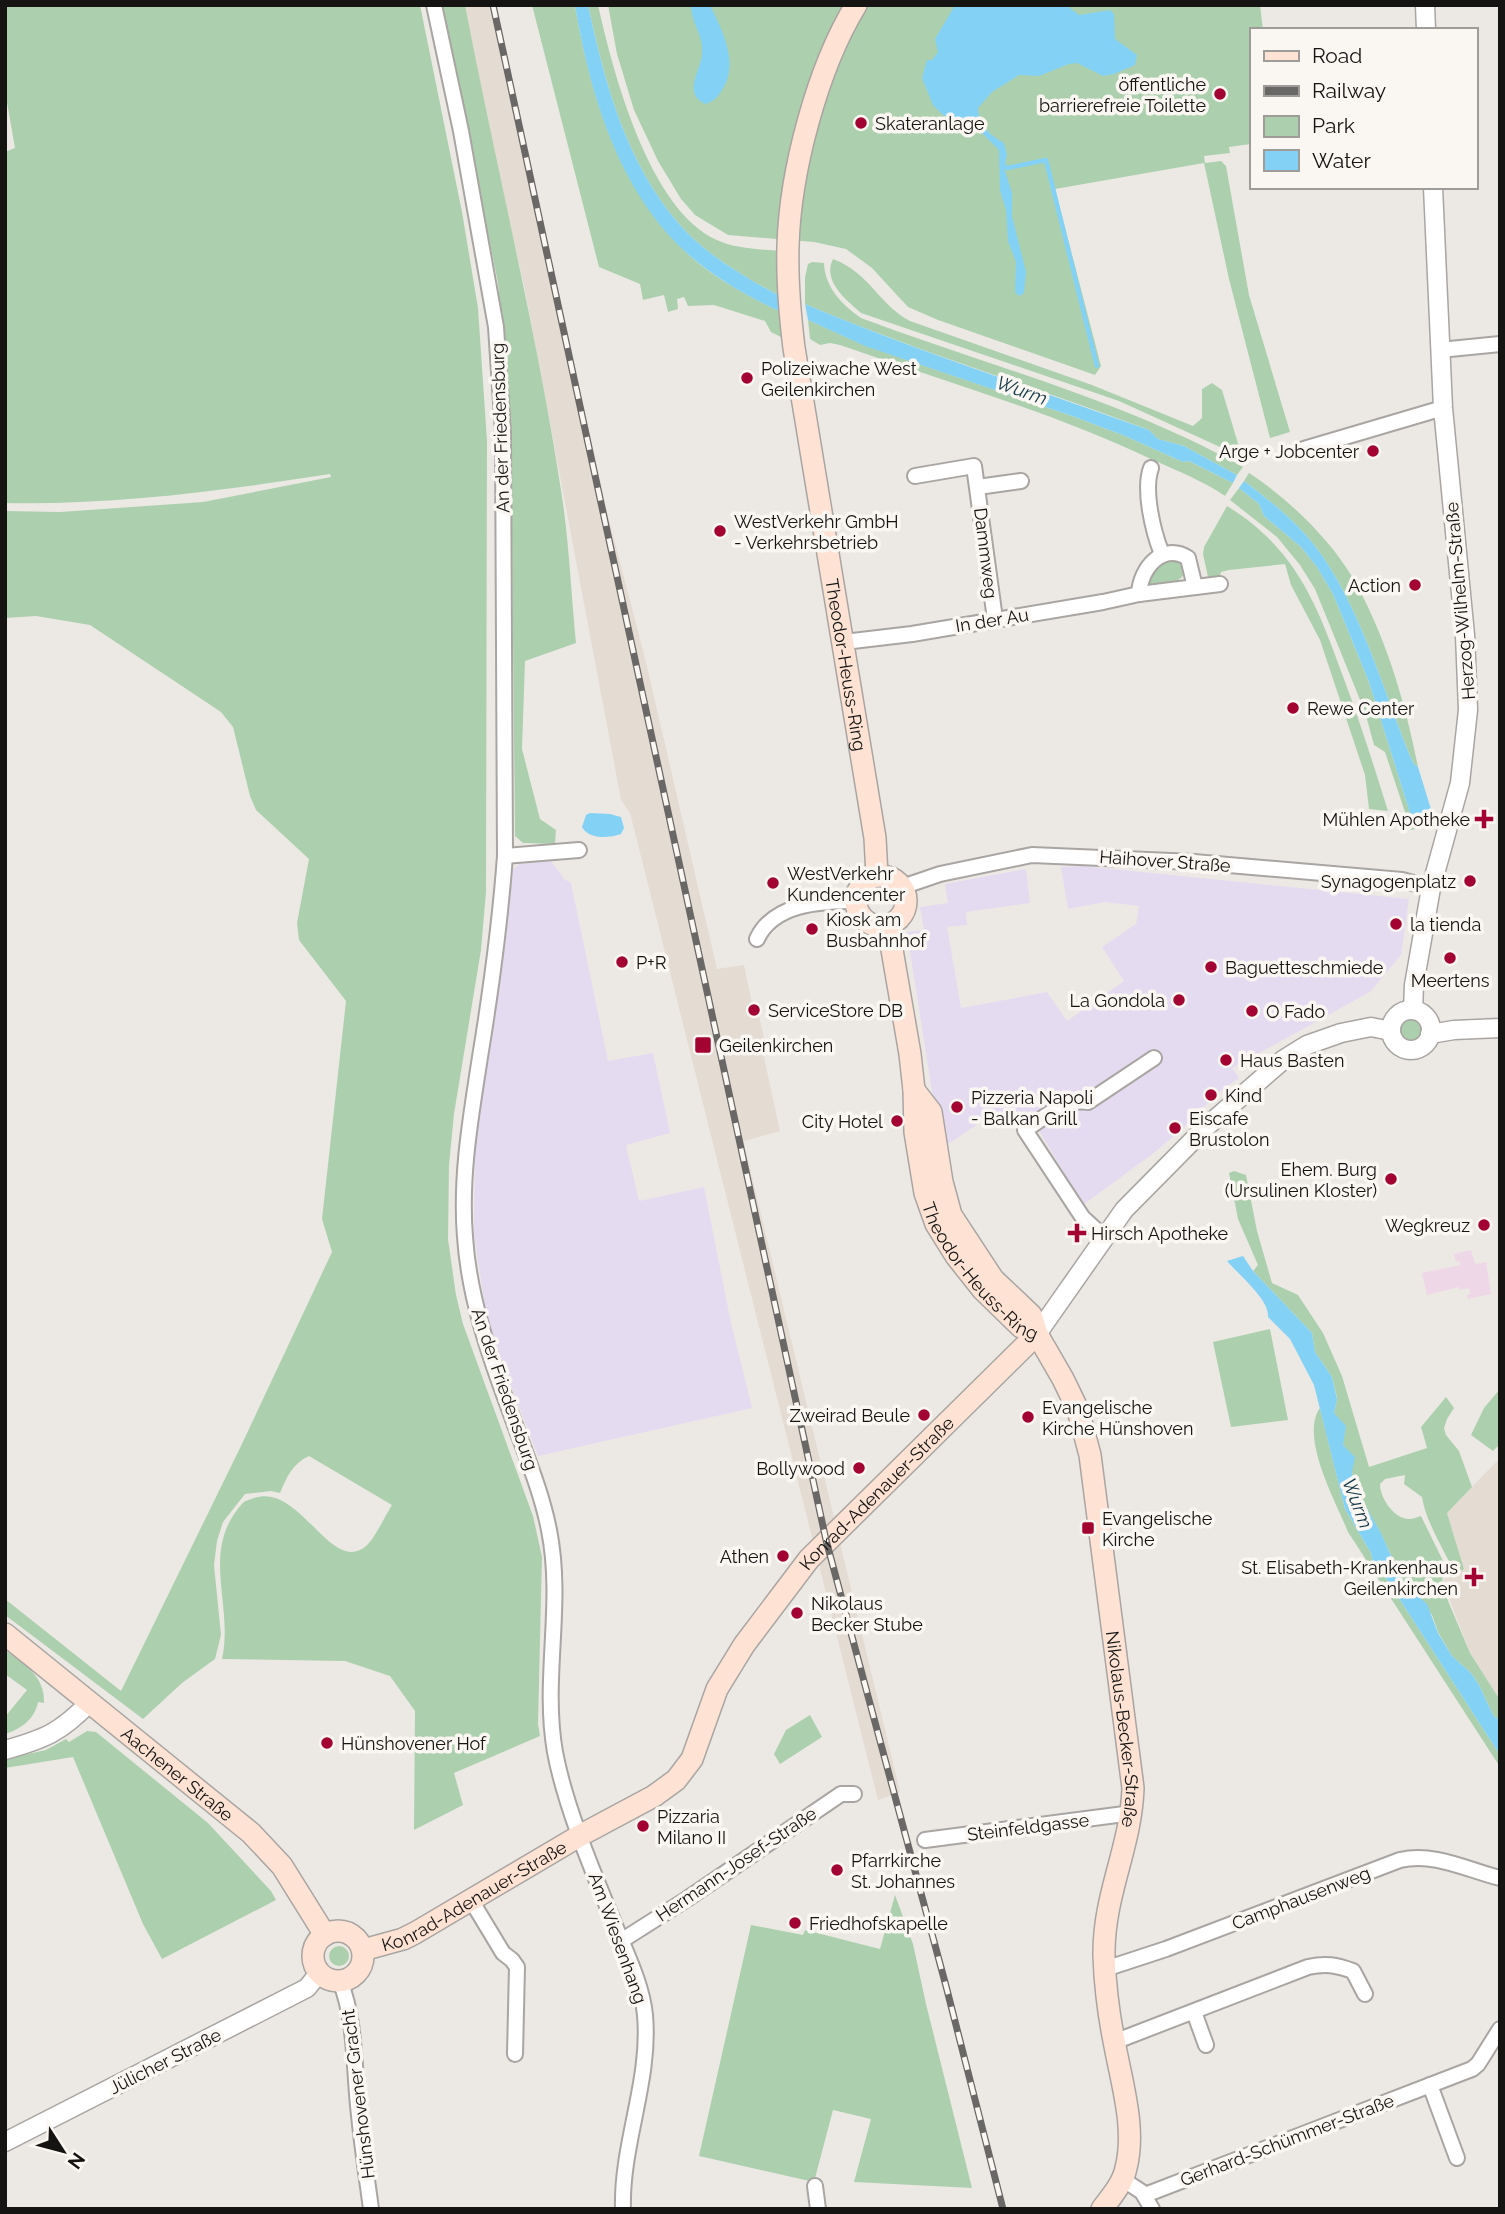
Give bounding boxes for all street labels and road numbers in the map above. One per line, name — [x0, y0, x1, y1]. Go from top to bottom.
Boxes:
street label: An der Friedensburg — [487, 343, 513, 513]
street label: Herzog-Wilhelm-Straße — [1441, 501, 1479, 701]
street label: Dammweg — [970, 506, 1002, 600]
street label: Theodor-Heuss-Ring — [822, 577, 871, 753]
street label: In der Au — [954, 604, 1030, 636]
street label: Haihover Straße — [1099, 846, 1232, 876]
street label: Theodor-Heuss-Ring — [919, 1199, 1042, 1344]
street label: An der Friedensburg — [467, 1305, 543, 1473]
street label: Konrad-Adenauer-Straße — [794, 1412, 958, 1574]
street label: Nikolaus-Becker-Straße — [1102, 1629, 1144, 1830]
street label: Aachener Straße — [117, 1722, 238, 1825]
street label: Hermann-Josef-Straße — [652, 1802, 820, 1925]
street label: Steinfeldgasse — [966, 1809, 1091, 1845]
street label: Konrad-Adenauer-Straße — [379, 1835, 570, 1955]
street label: Camphausenweg — [1229, 1862, 1373, 1934]
street label: Am Wiesenhang — [585, 1870, 651, 2006]
street label: Hünshovener Gracht — [337, 2008, 379, 2180]
street label: Jülicher Straße — [105, 2024, 225, 2098]
street label: Gerhard-Schümmer-Straße — [1177, 2089, 1397, 2191]

